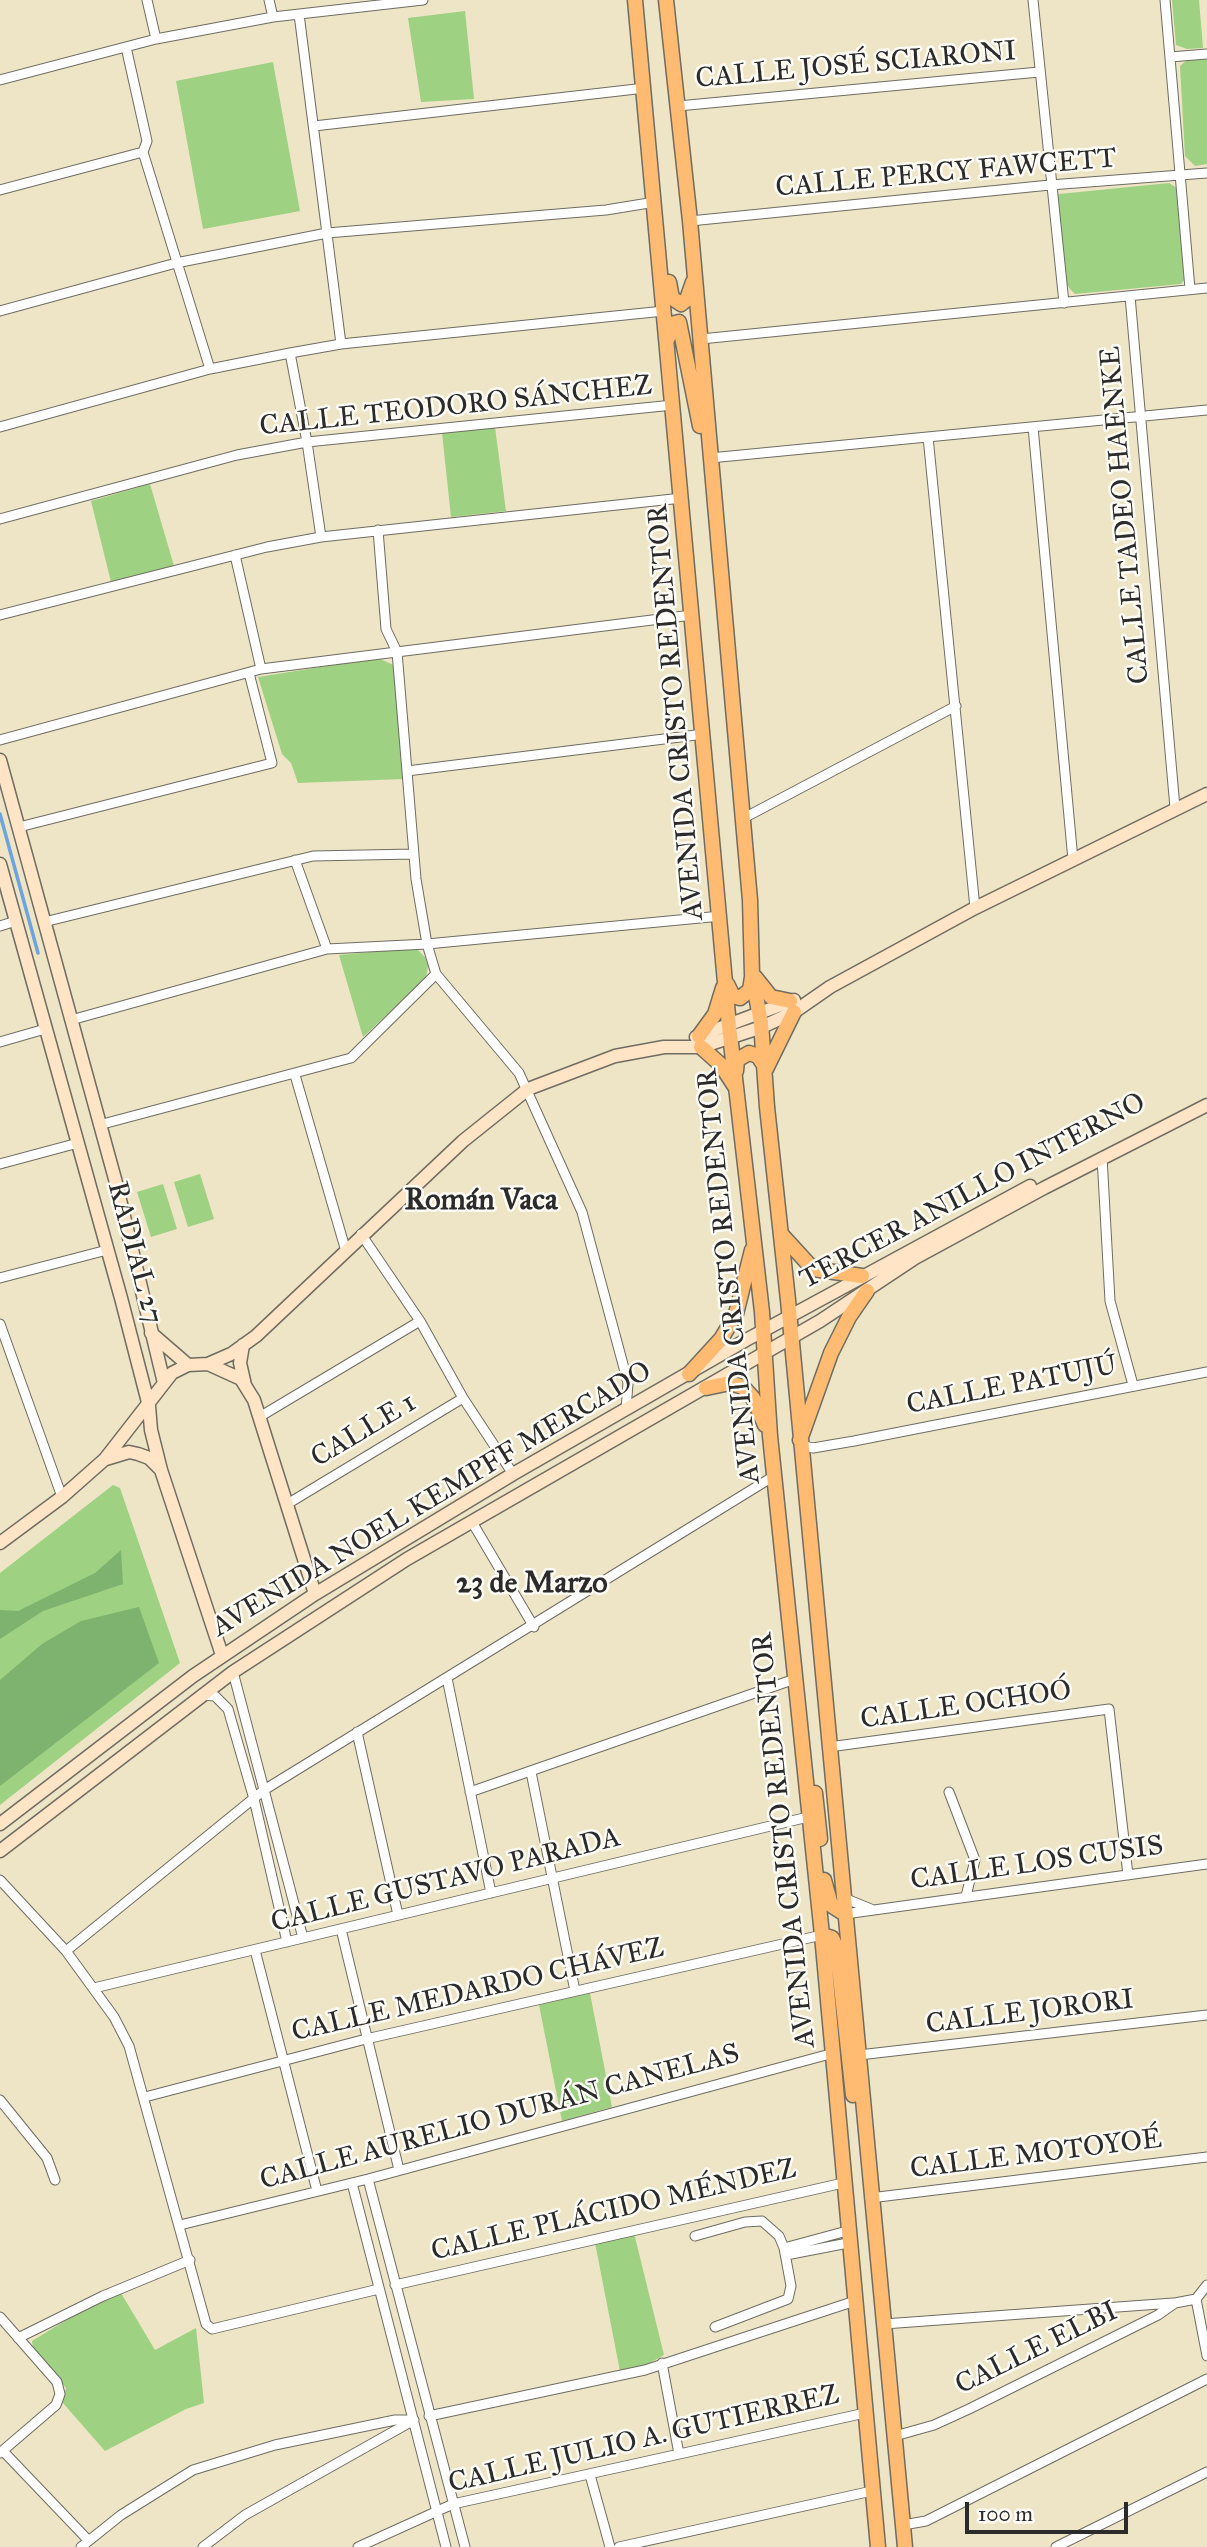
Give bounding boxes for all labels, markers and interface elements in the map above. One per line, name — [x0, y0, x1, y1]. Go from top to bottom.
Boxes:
street label: CALLE JOSÉ SCIARONI — [694, 35, 1018, 97]
street label: CALLE PERCY FAWCETT — [774, 142, 1118, 206]
street label: CALLE TADEO HAENKE — [1094, 345, 1158, 685]
street label: CALLE TEODORO SÁNCHEZ — [258, 370, 654, 444]
street label: AVENIDA CRISTO REDENTOR — [642, 503, 712, 921]
street label: AVENIDA CRISTO REDENTOR — [691, 1067, 769, 1485]
street label: TERCER ANILLO INTERNO — [795, 1087, 1151, 1297]
street label: RADIAL 27 — [99, 1178, 169, 1328]
district label: Román Vaca — [404, 1184, 558, 1220]
street label: CALLE PATUJÚ — [904, 1349, 1120, 1423]
street label: AVENIDA NOEL KEMPFF MERCADO — [206, 1355, 658, 1645]
street label: CALLE 1 — [305, 1387, 423, 1475]
district label: 23 de Marzo — [456, 1567, 608, 1603]
street label: AVENIDA CRISTO REDENTOR — [746, 1631, 824, 2049]
street label: CALLE OCHOÓ — [858, 1675, 1074, 1737]
street label: CALLE GUSTAVO PARADA — [268, 1821, 624, 1941]
street label: CALLE LOS CUSIS — [909, 1830, 1165, 1898]
street label: CALLE MEDARDO CHÁVEZ — [289, 1932, 667, 2050]
street label: CALLE JORORI — [924, 1984, 1136, 2042]
street label: CALLE AURELIO DURÁN CANELAS — [257, 2038, 743, 2198]
street label: CALLE MOTOYOÉ — [908, 2123, 1164, 2187]
street label: CALLE PLÁCIDO MÉNDEZ — [428, 2153, 800, 2269]
street label: CALLE ELBI — [950, 2295, 1124, 2403]
street label: CALLE JULIO A. GUTIERREZ — [445, 2379, 843, 2501]
scale bar — [969, 2488, 1132, 2532]
text: 100 m — [978, 2501, 1033, 2527]

